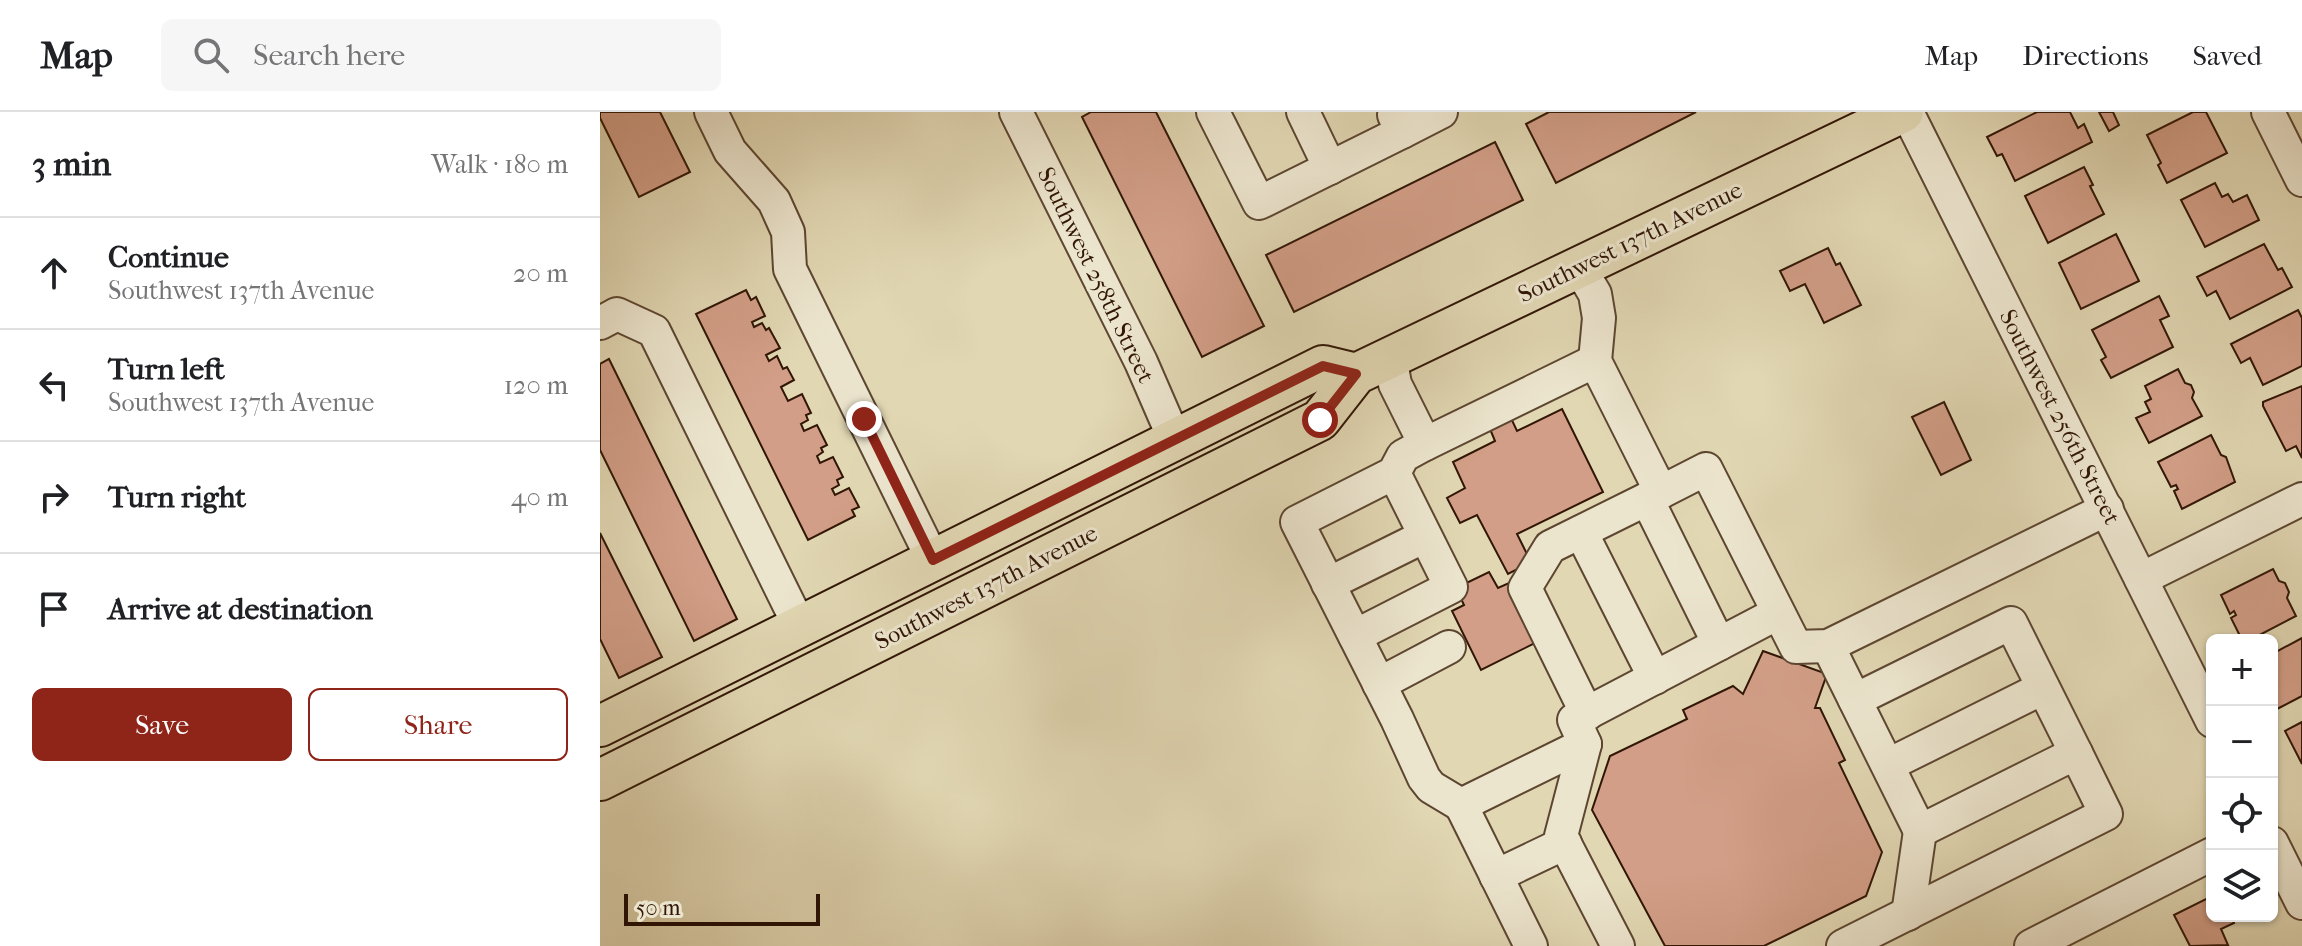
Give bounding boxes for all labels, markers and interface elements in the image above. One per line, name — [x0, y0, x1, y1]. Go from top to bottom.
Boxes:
search box — [161, 19, 721, 91]
text: Map — [40, 33, 113, 78]
icon: search — [189, 33, 233, 77]
text: Search here — [253, 38, 405, 73]
text: Map — [1925, 39, 1978, 72]
text: Directions — [2022, 39, 2149, 72]
text: Saved — [2193, 39, 2262, 72]
text: 3 min — [32, 144, 111, 184]
text: Walk · 180 m — [431, 149, 568, 180]
street label: Southwest 258th Street — [1032, 163, 1161, 388]
street label: Southwest 137th Avenue — [1513, 175, 1747, 308]
text: Continue — [108, 240, 229, 275]
icon: ahead — [32, 251, 76, 295]
text: 20 m — [513, 258, 568, 289]
text: Southwest 137th Avenue — [108, 275, 374, 306]
street label: Southwest 256th Street — [1994, 305, 2127, 530]
text: Turn left — [108, 352, 225, 387]
icon: left — [32, 363, 76, 407]
text: 120 m — [504, 370, 568, 401]
text: Southwest 137th Avenue — [108, 387, 374, 418]
route end — [846, 401, 882, 437]
route start — [1302, 402, 1338, 438]
icon: right — [32, 475, 76, 519]
text: Turn right — [108, 480, 246, 515]
text: 40 m — [511, 482, 568, 513]
street label: Southwest 137th Avenue — [870, 519, 1102, 655]
icon: arrive — [32, 587, 76, 631]
text: Arrive at destination — [108, 592, 373, 627]
map controls — [2206, 634, 2278, 922]
button: + — [2206, 634, 2278, 706]
button: Save — [32, 688, 292, 761]
button: Share — [308, 688, 568, 761]
button: − — [2206, 706, 2278, 778]
button: locate — [2206, 778, 2278, 850]
button: layers — [2206, 850, 2278, 922]
scale bar — [624, 890, 820, 926]
text: 50 m — [636, 895, 681, 921]

